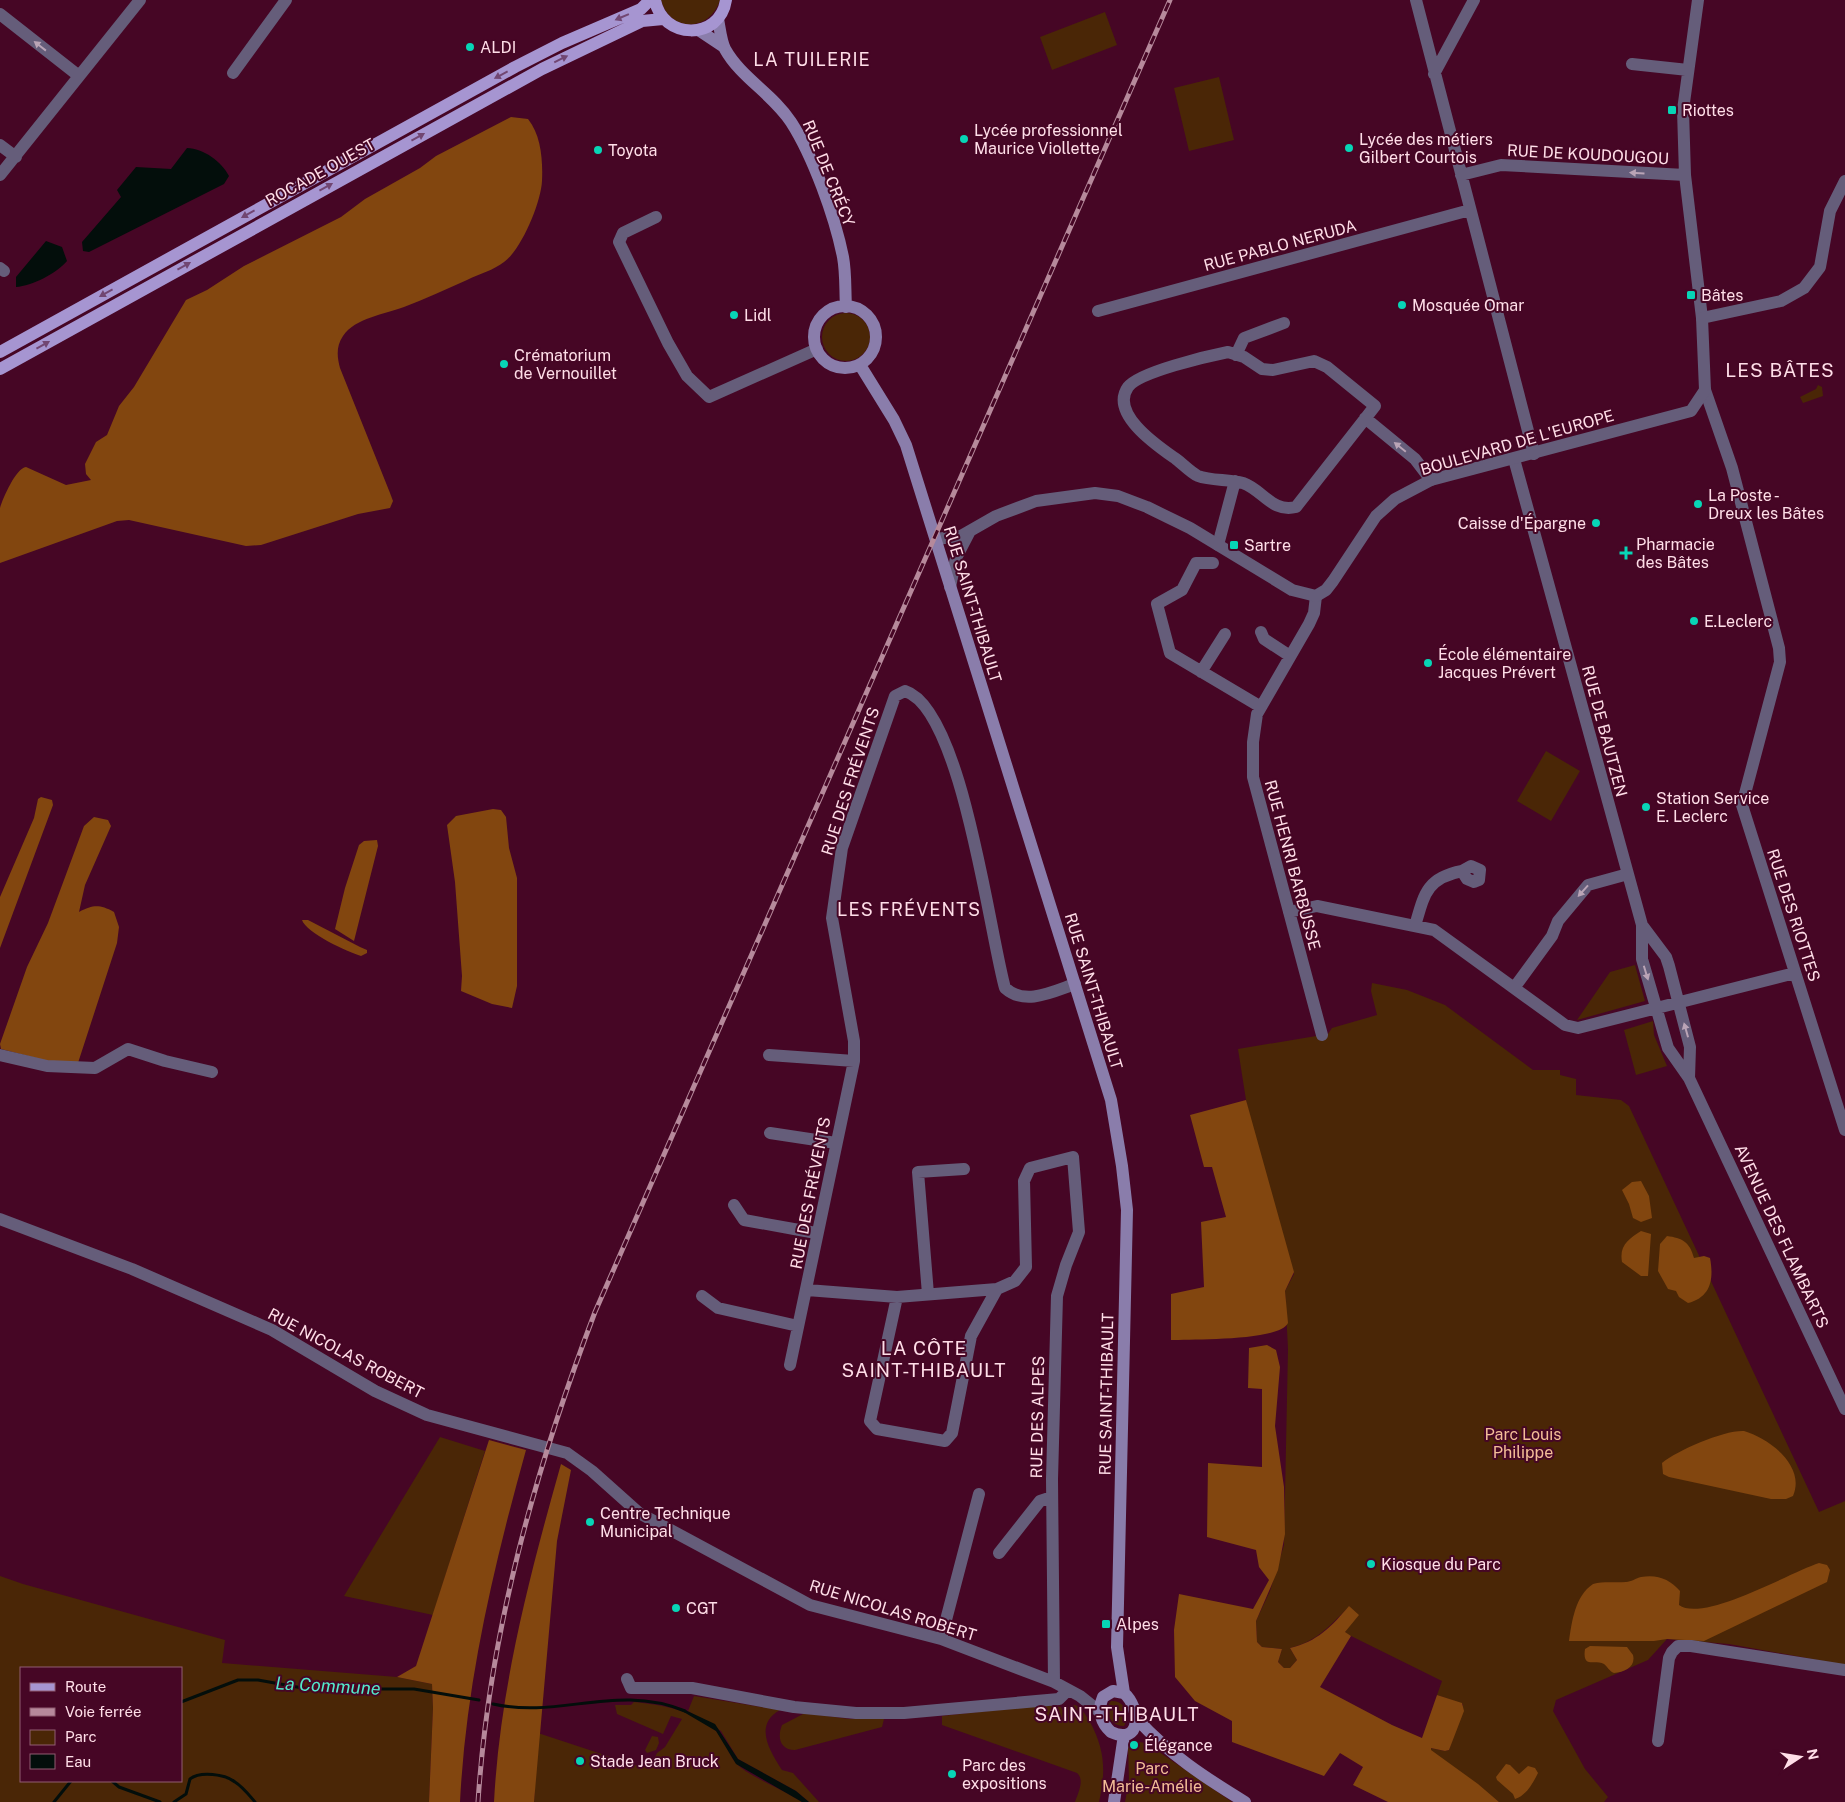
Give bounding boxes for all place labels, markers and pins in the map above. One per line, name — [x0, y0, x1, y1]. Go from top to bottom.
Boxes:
place label: ALDI — [480, 38, 516, 57]
marker: ALDI — [464, 41, 476, 53]
place label: Riottes — [1682, 101, 1734, 120]
marker: Riottes — [1666, 104, 1678, 116]
place label: Lycée professionnel Maurice Viollette — [974, 121, 1123, 158]
place label: Lycée des métiers Gilbert Courtois — [1359, 130, 1493, 167]
marker: Lycée professionnel Maurice Viollette — [958, 133, 970, 145]
place label: Toyota — [608, 141, 657, 160]
marker: Lycée des métiers Gilbert Courtois — [1343, 142, 1355, 154]
marker: Toyota — [592, 144, 604, 156]
place label: Bâtes — [1701, 286, 1743, 305]
marker: Bâtes — [1685, 289, 1697, 301]
place label: Mosquée Omar — [1412, 296, 1524, 315]
marker: Mosquée Omar — [1396, 299, 1408, 311]
place label: Lidl — [744, 306, 772, 325]
marker: Lidl — [728, 309, 740, 321]
place label: Crématorium de Vernouillet — [514, 346, 617, 383]
marker: Crématorium de Vernouillet — [498, 358, 510, 370]
place label: La Poste - Dreux les Bâtes — [1708, 486, 1824, 523]
marker: La Poste - Dreux les Bâtes — [1692, 498, 1704, 510]
place label: Caisse d'Épargne — [1458, 513, 1586, 533]
marker: Caisse d'Épargne — [1590, 517, 1602, 529]
place label: Pharmacie des Bâtes — [1636, 535, 1715, 572]
place label: Sartre — [1244, 536, 1291, 555]
marker: Sartre — [1228, 539, 1240, 551]
marker: Pharmacie des Bâtes — [1620, 547, 1632, 559]
place label: E.Leclerc — [1704, 612, 1772, 631]
marker: E.Leclerc — [1688, 615, 1700, 627]
place label: École élémentaire Jacques Prévert — [1438, 644, 1571, 682]
marker: École élémentaire Jacques Prévert — [1422, 657, 1434, 669]
place label: Station Service E. Leclerc — [1656, 789, 1769, 826]
marker: Station Service E. Leclerc — [1640, 801, 1652, 813]
place label: Centre Technique Municipal — [600, 1504, 730, 1541]
marker: Centre Technique Municipal — [584, 1516, 596, 1528]
place label: Kiosque du Parc — [1381, 1555, 1501, 1574]
marker: Kiosque du Parc — [1365, 1558, 1377, 1570]
place label: CGT — [686, 1599, 718, 1618]
marker: CGT — [670, 1602, 682, 1614]
place label: Alpes — [1116, 1615, 1159, 1634]
marker: Alpes — [1100, 1618, 1112, 1630]
place label: Élégance — [1144, 1735, 1213, 1755]
marker: Élégance — [1128, 1739, 1140, 1751]
place label: Stade Jean Bruck — [590, 1752, 719, 1771]
marker: Stade Jean Bruck — [574, 1755, 586, 1767]
place label: Parc des expositions — [962, 1756, 1047, 1793]
marker: Parc des expositions — [946, 1768, 958, 1780]

